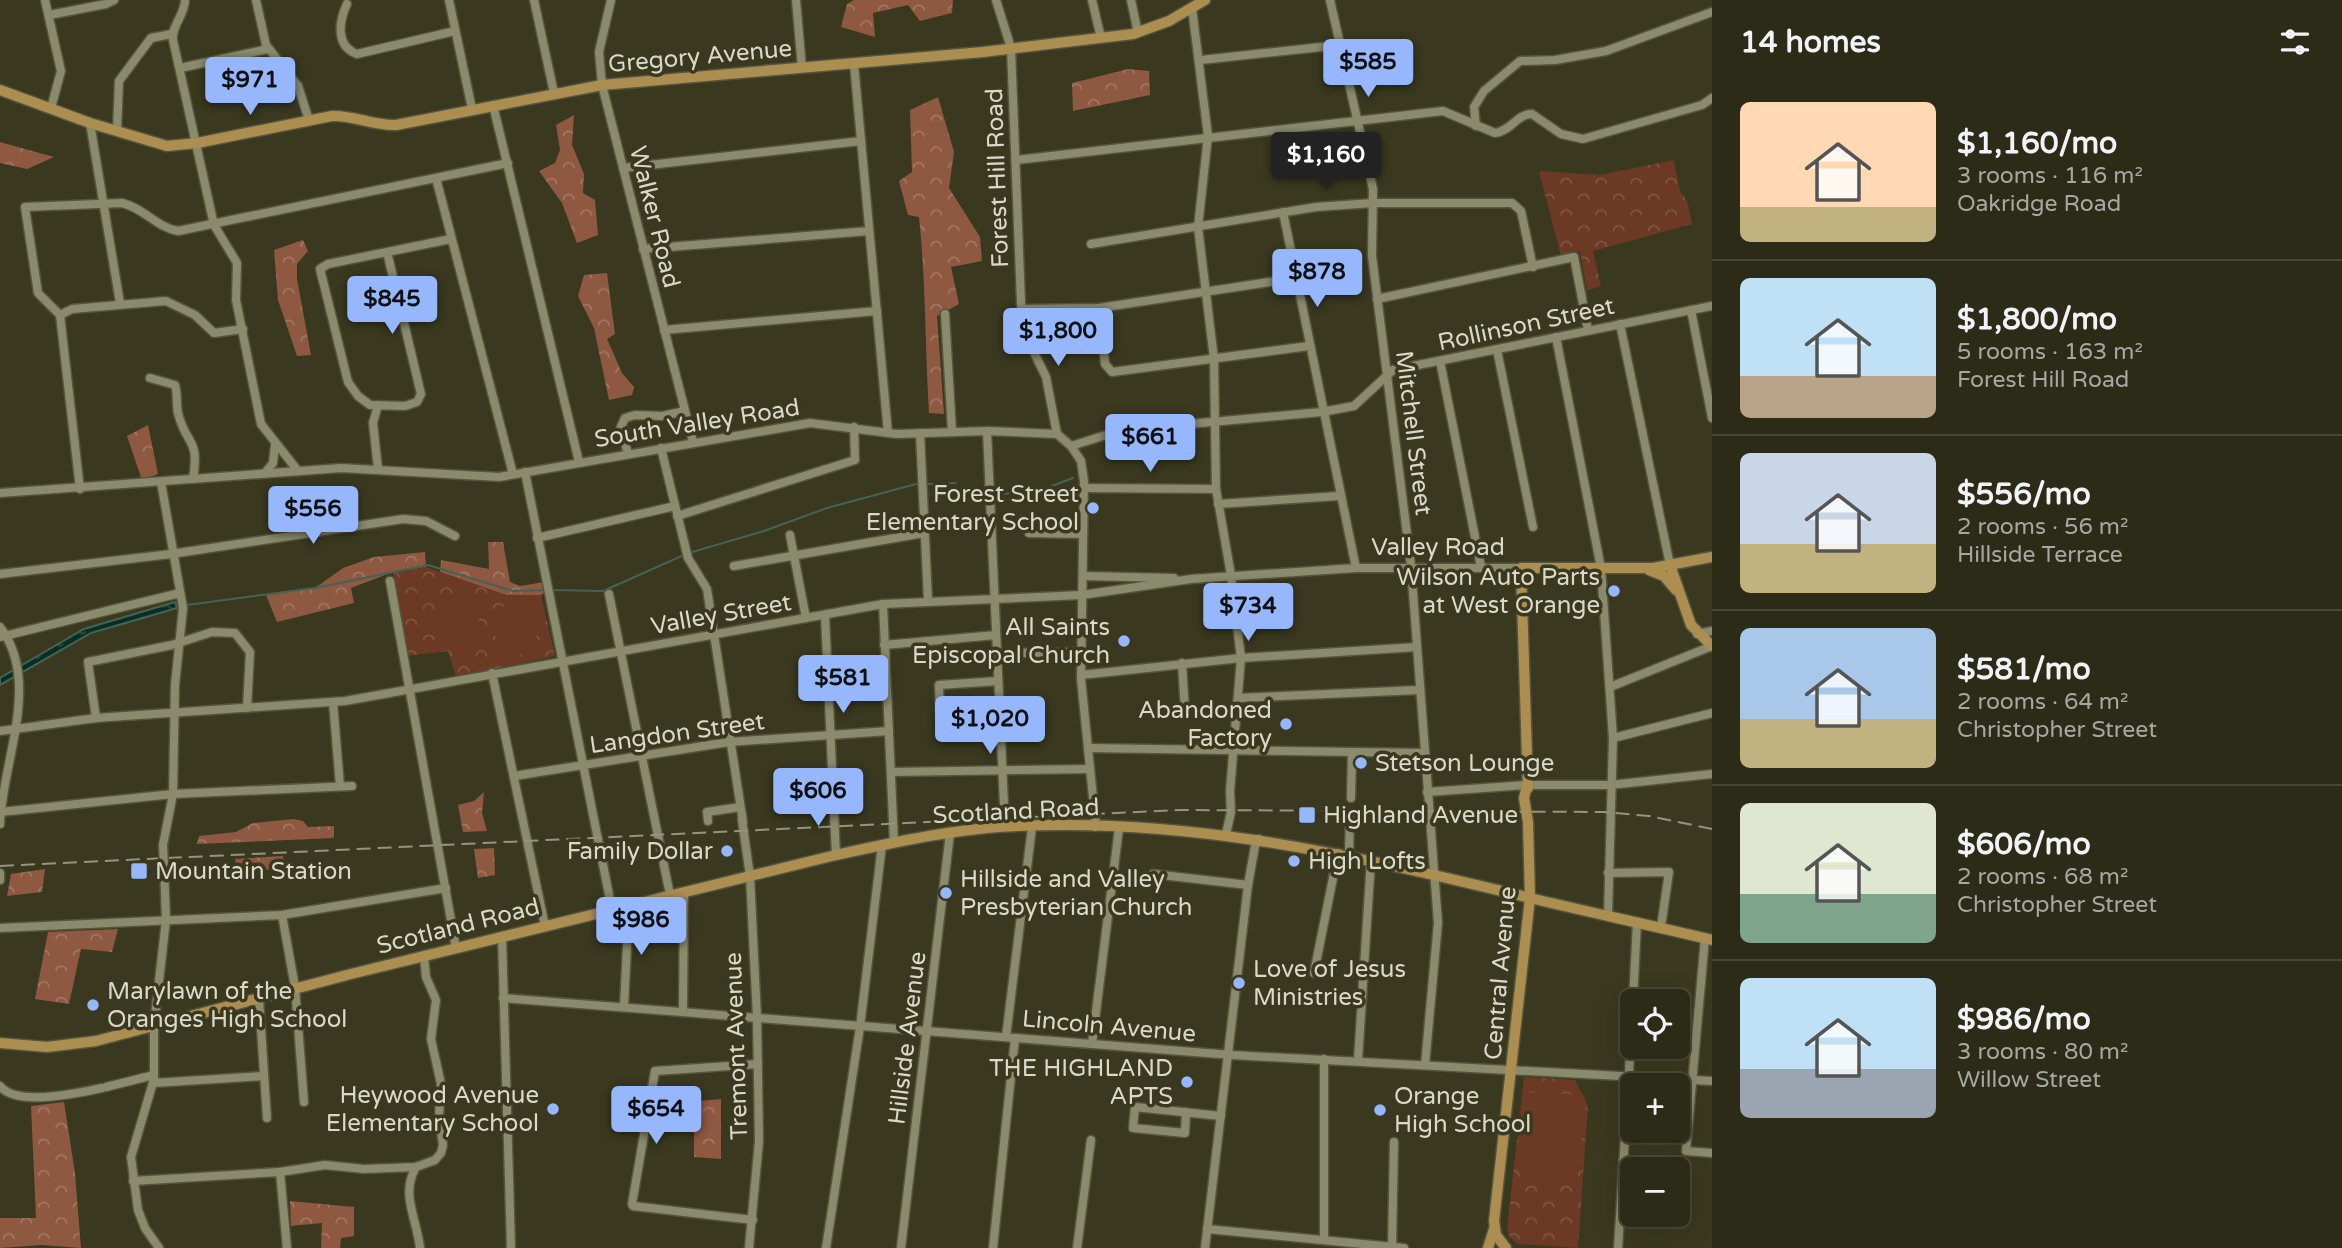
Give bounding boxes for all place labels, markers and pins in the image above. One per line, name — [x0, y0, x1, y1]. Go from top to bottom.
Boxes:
pin: $585 — [1327, 40, 1409, 99]
pin: $971 — [209, 58, 291, 117]
pin: $1,160 — [1269, 132, 1383, 192]
pin: $878 — [1276, 250, 1358, 309]
pin: $845 — [351, 276, 433, 336]
pin: $1,800 — [1001, 308, 1115, 368]
pin: $661 — [1109, 414, 1191, 474]
place label: Forest Street Elementary School — [866, 480, 1079, 537]
pin: $556 — [272, 486, 354, 546]
marker: Forest Street Elementary School — [1085, 500, 1101, 516]
place label: Wilson Auto Parts at West Orange — [1396, 563, 1600, 620]
marker: Wilson Auto Parts at West Orange — [1606, 583, 1622, 599]
pin: $734 — [1207, 584, 1289, 643]
place label: All Saints Episcopal Church — [912, 613, 1110, 670]
marker: All Saints Episcopal Church — [1116, 633, 1132, 649]
pin: $581 — [802, 656, 884, 715]
pin: $1,020 — [933, 696, 1047, 756]
place label: Abandoned Factory — [1138, 696, 1272, 753]
marker: Abandoned Factory — [1278, 716, 1294, 732]
place label: Stetson Lounge — [1375, 749, 1554, 778]
marker: Stetson Lounge — [1353, 755, 1369, 771]
pin: $606 — [777, 768, 859, 828]
place label: Highland Avenue — [1323, 801, 1518, 830]
marker: Highland Avenue — [1297, 805, 1317, 825]
place label: Family Dollar — [567, 837, 714, 866]
marker: Family Dollar — [719, 843, 735, 859]
place label: High Lofts — [1308, 847, 1426, 876]
marker: High Lofts — [1286, 853, 1302, 869]
place label: Mountain Station — [155, 857, 352, 886]
marker: Mountain Station — [129, 861, 149, 881]
place label: Hillside and Valley Presbyterian Church — [960, 865, 1192, 922]
marker: Hillside and Valley Presbyterian Church — [938, 885, 954, 901]
pin: $986 — [600, 898, 682, 957]
place label: Love of Jesus Ministries — [1253, 955, 1406, 1012]
marker: Love of Jesus Ministries — [1231, 975, 1247, 991]
place label: Marylawn of the Oranges High School — [107, 977, 347, 1034]
marker: Marylawn of the Oranges High School — [85, 997, 101, 1013]
place label: THE HIGHLAND APTS — [989, 1054, 1173, 1111]
marker: THE HIGHLAND APTS — [1179, 1074, 1195, 1090]
place label: Heywood Avenue Elementary School — [326, 1081, 539, 1138]
place label: Orange High School — [1394, 1082, 1531, 1139]
pin: $654 — [615, 1086, 697, 1146]
marker: Heywood Avenue Elementary School — [545, 1101, 561, 1117]
marker: Orange High School — [1372, 1102, 1388, 1118]

